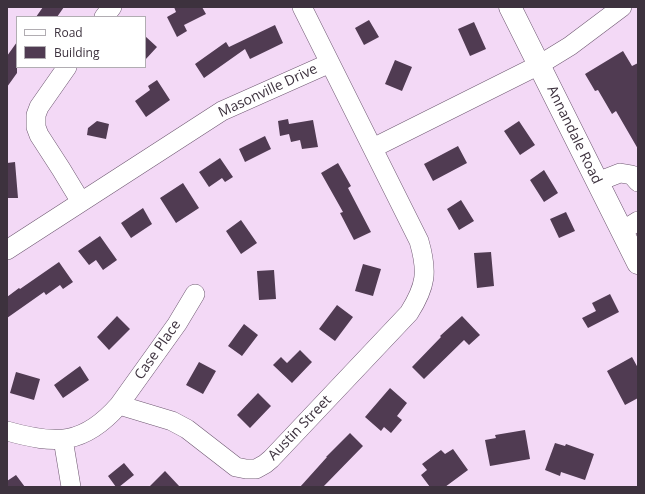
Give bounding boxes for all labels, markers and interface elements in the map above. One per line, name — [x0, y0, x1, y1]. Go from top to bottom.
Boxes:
legend — [16, 16, 146, 68]
text: Road — [54, 24, 83, 41]
text: Building — [54, 44, 99, 61]
street label: Masonville Drive — [216, 61, 320, 121]
street label: Annandale Road — [543, 83, 605, 187]
street label: Case Place — [131, 317, 185, 383]
street label: Austin Street — [265, 392, 335, 464]

